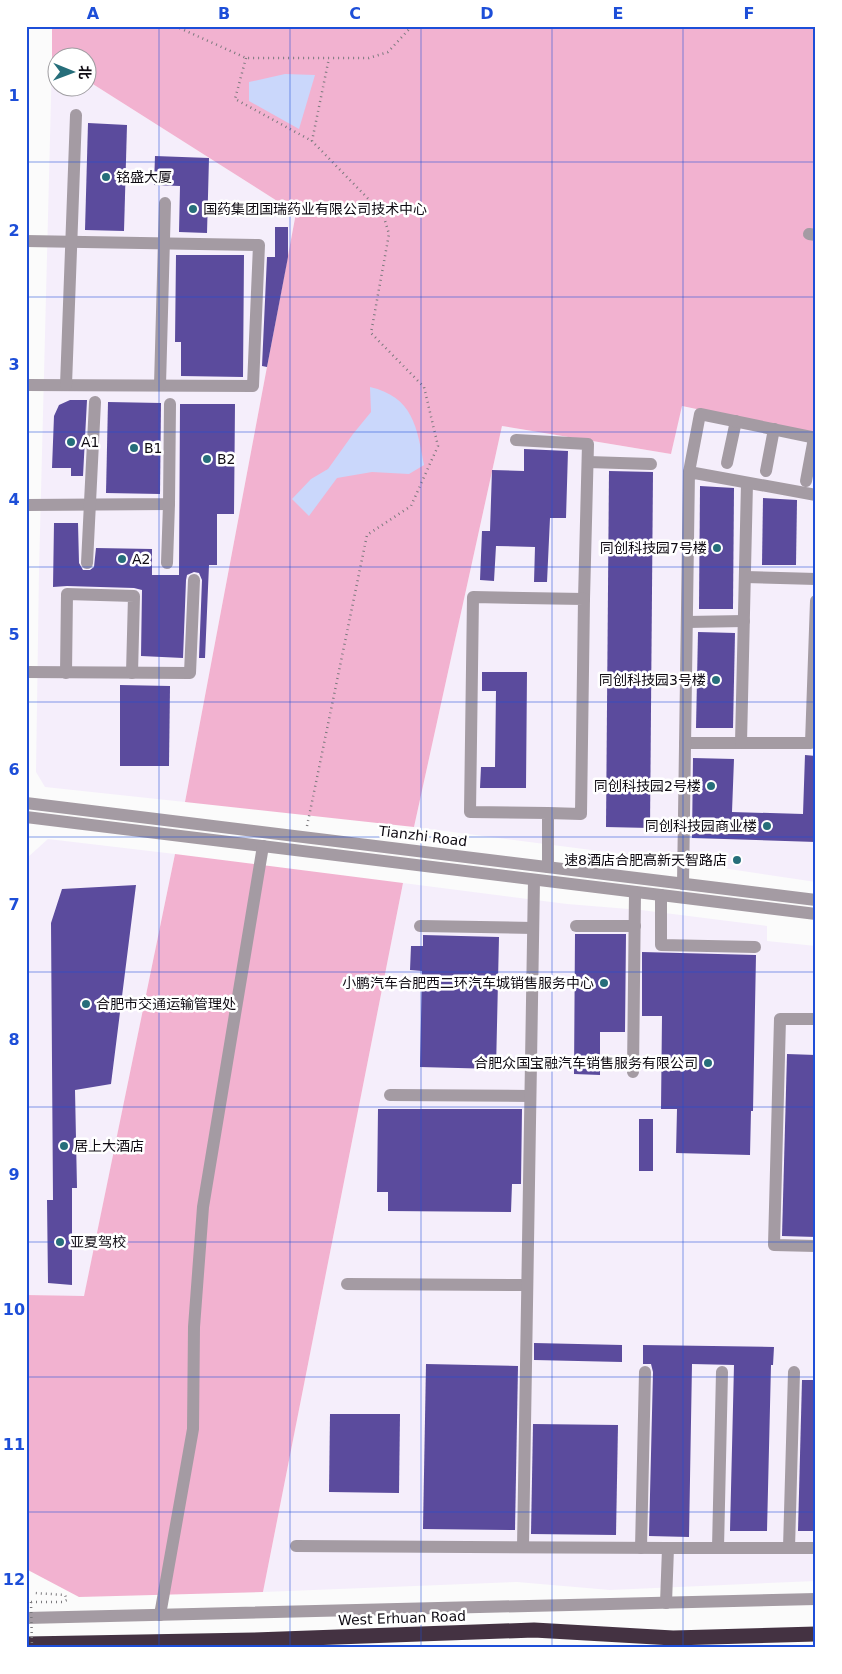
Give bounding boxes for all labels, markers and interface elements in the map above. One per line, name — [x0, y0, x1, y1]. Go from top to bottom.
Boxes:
text: A — [87, 4, 100, 23]
text: B — [218, 4, 230, 23]
text: C — [349, 4, 361, 23]
text: D — [480, 4, 494, 23]
text: E — [613, 4, 623, 23]
text: F — [744, 4, 754, 23]
north arrow — [48, 48, 98, 98]
text: 北 — [77, 65, 93, 79]
text: 1 — [8, 86, 20, 105]
place label: 铭盛大厦 — [116, 169, 172, 185]
marker: 铭盛大厦 — [100, 171, 112, 183]
place label: 国药集团国瑞药业有限公司技术中心 — [203, 201, 427, 217]
marker: 国药集团国瑞药业有限公司技术中心 — [187, 203, 199, 215]
text: 2 — [8, 221, 20, 240]
text: 3 — [8, 355, 20, 374]
place label: A1 — [81, 434, 99, 450]
marker: A1 — [65, 436, 77, 448]
place label: B1 — [144, 440, 163, 456]
marker: B1 — [128, 442, 140, 454]
place label: B2 — [217, 451, 236, 467]
marker: B2 — [201, 453, 213, 465]
text: 4 — [8, 490, 20, 509]
place label: 同创科技园7号楼 — [600, 540, 707, 556]
marker: 同创科技园7号楼 — [711, 542, 723, 554]
place label: A2 — [132, 551, 150, 567]
marker: A2 — [116, 553, 128, 565]
text: 5 — [8, 625, 20, 644]
place label: 同创科技园3号楼 — [599, 672, 706, 688]
marker: 同创科技园3号楼 — [710, 674, 722, 686]
text: 6 — [8, 760, 20, 779]
place label: 同创科技园2号楼 — [594, 778, 701, 794]
marker: 同创科技园2号楼 — [705, 780, 717, 792]
place label: 同创科技园商业楼 — [645, 818, 757, 834]
marker: 同创科技园商业楼 — [761, 820, 773, 832]
street label: Tianzhi Road — [377, 823, 468, 849]
place label: 速8酒店合肥高新天智路店 — [564, 852, 727, 868]
marker: 速8酒店合肥高新天智路店 — [731, 854, 743, 866]
text: 7 — [8, 895, 20, 914]
place label: 小鹏汽车合肥西二环汽车城销售服务中心 — [342, 975, 594, 991]
marker: 小鹏汽车合肥西二环汽车城销售服务中心 — [598, 977, 610, 989]
place label: 合肥市交通运输管理处 — [96, 996, 236, 1012]
marker: 合肥市交通运输管理处 — [80, 998, 92, 1010]
text: 8 — [8, 1030, 20, 1049]
place label: 合肥众国宝融汽车销售服务有限公司 — [474, 1055, 698, 1071]
marker: 合肥众国宝融汽车销售服务有限公司 — [702, 1057, 714, 1069]
place label: 居上大酒店 — [74, 1138, 144, 1154]
marker: 居上大酒店 — [58, 1140, 70, 1152]
text: 9 — [8, 1165, 20, 1184]
place label: 亚夏驾校 — [70, 1234, 126, 1250]
marker: 亚夏驾校 — [54, 1236, 66, 1248]
text: 10 — [3, 1300, 25, 1319]
text: 11 — [3, 1435, 25, 1454]
text: 12 — [3, 1570, 25, 1589]
street label: West Erhuan Road — [338, 1608, 466, 1628]

